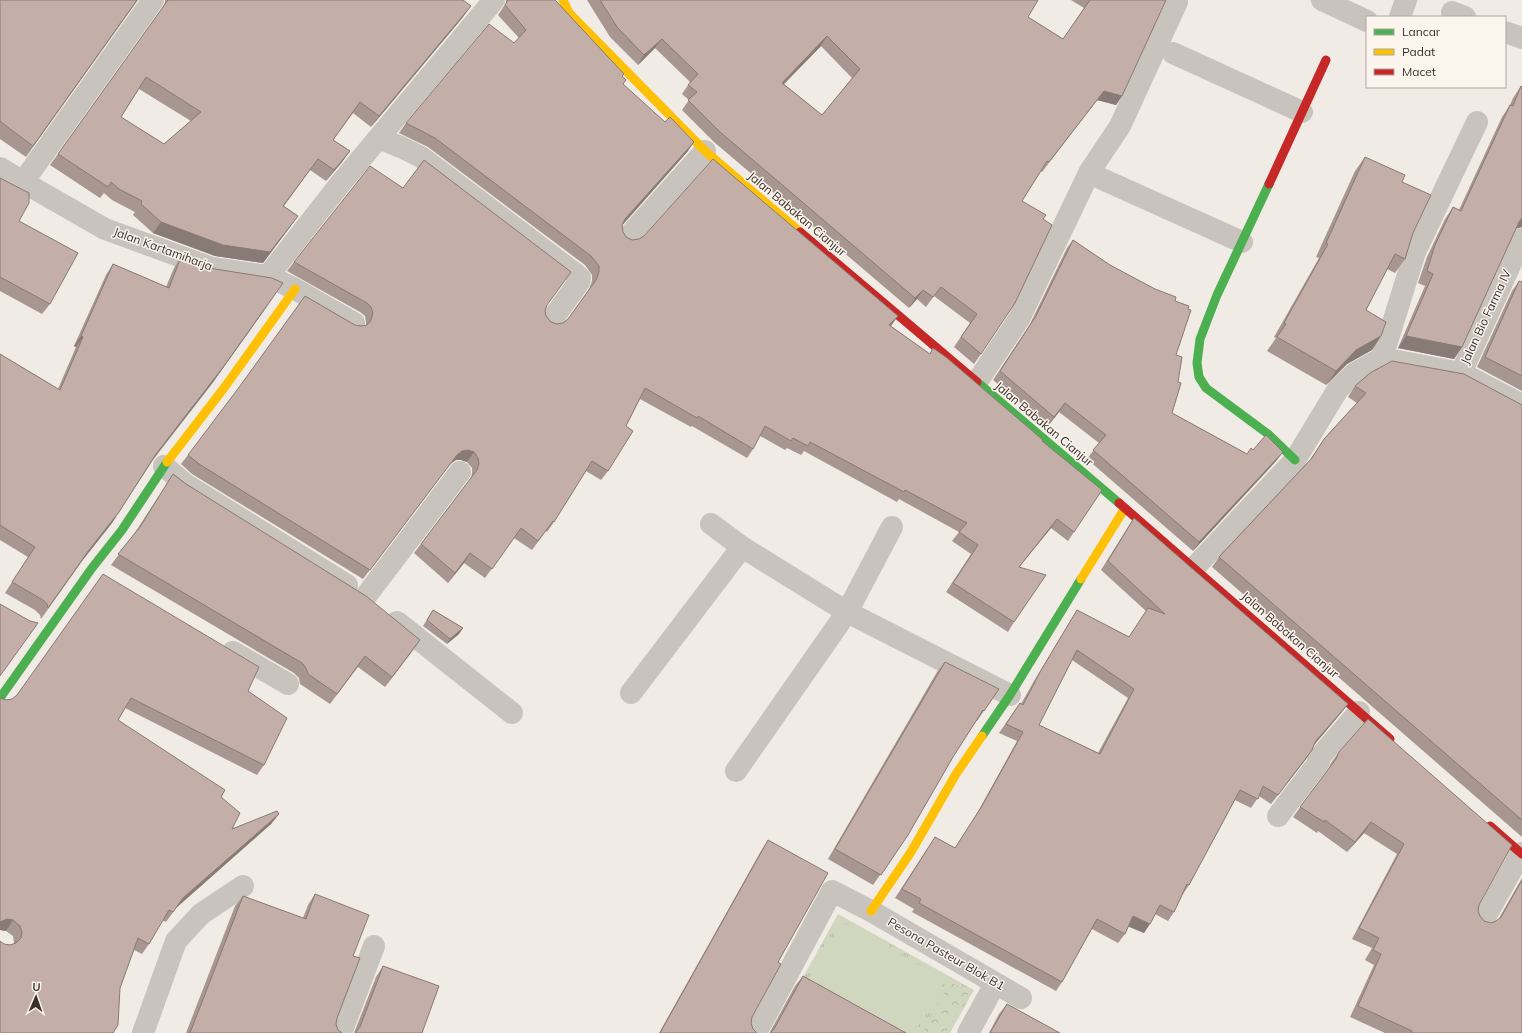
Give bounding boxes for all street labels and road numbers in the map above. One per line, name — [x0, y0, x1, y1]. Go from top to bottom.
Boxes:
street label: Jalan Babakan Cianjur — [745, 168, 850, 260]
street label: Jalan Kartamiharja — [112, 224, 215, 273]
street label: Jalan Bio Farma IV — [1457, 266, 1514, 367]
street label: Jalan Babakan Cianjur — [992, 378, 1097, 470]
street label: Jalan Babakan Cianjur — [1239, 588, 1343, 681]
street label: Pesona Pasteur Blok B1 — [885, 914, 1007, 993]

